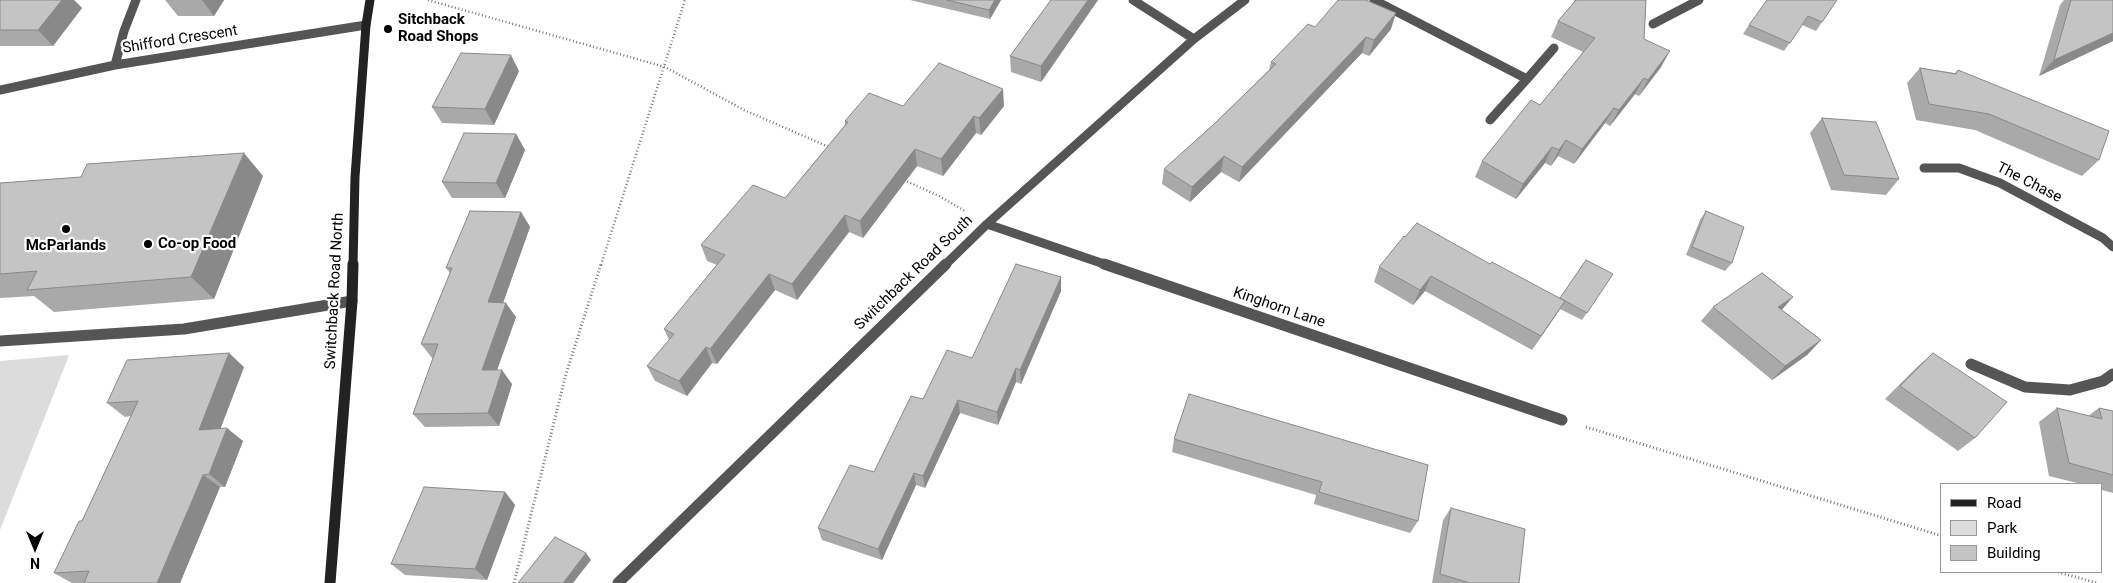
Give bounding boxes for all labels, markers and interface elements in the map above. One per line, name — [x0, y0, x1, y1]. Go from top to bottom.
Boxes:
place label: Sitchback Road Shops — [398, 11, 479, 46]
street label: Shifford Crescent — [121, 22, 239, 58]
marker: Sitchback Road Shops — [382, 23, 394, 35]
street label: The Chase — [1993, 159, 2065, 207]
street label: Switchback Road North — [322, 212, 348, 370]
street label: Switchback Road South — [851, 212, 977, 334]
marker: McParlands — [60, 223, 72, 235]
place label: Co-op Food — [158, 235, 236, 253]
place label: McParlands — [26, 237, 106, 255]
marker: Co-op Food — [142, 238, 154, 250]
street label: Kinghorn Lane — [1231, 284, 1327, 332]
legend — [1940, 483, 2103, 573]
text: Road — [1987, 494, 2021, 512]
text: Park — [1987, 519, 2017, 537]
north arrow — [10, 523, 60, 573]
text: Building — [1987, 544, 2041, 562]
text: N — [30, 555, 40, 571]

